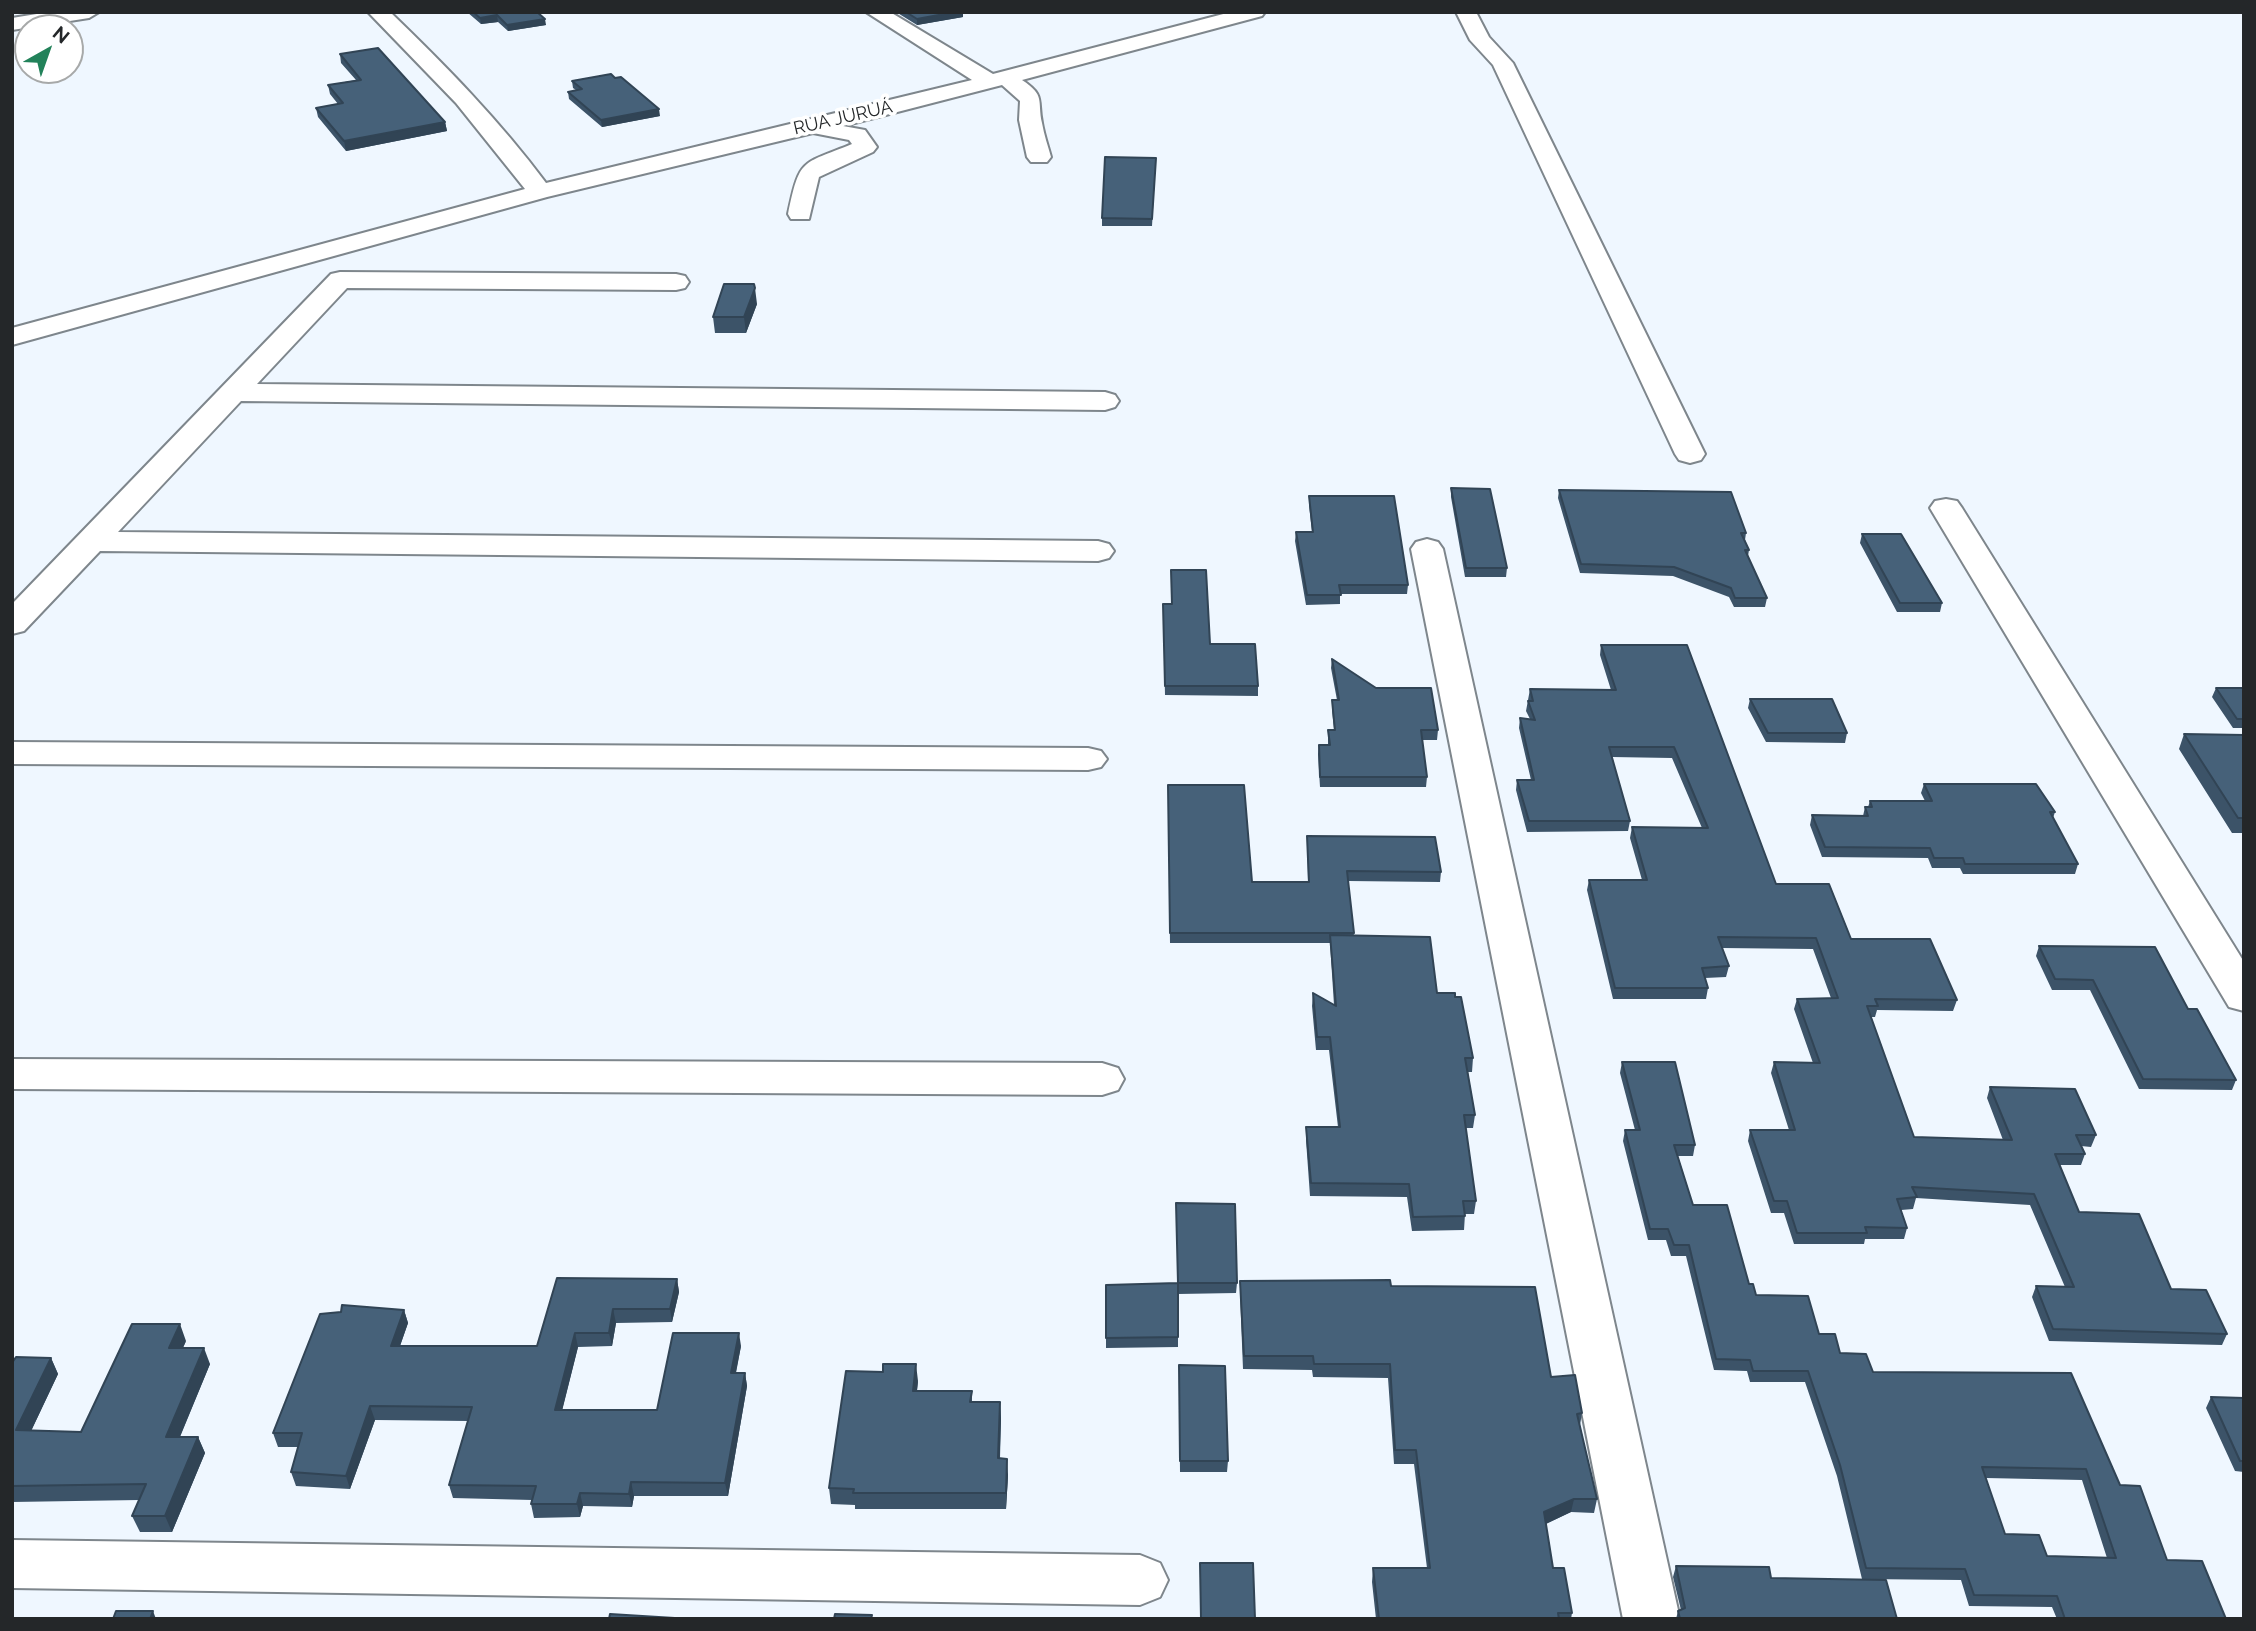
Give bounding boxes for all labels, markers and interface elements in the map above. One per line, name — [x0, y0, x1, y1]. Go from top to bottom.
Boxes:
north arrow — [14, 14, 84, 84]
text: N — [49, 21, 74, 48]
street label: RUA JURUÁ — [791, 96, 895, 140]

